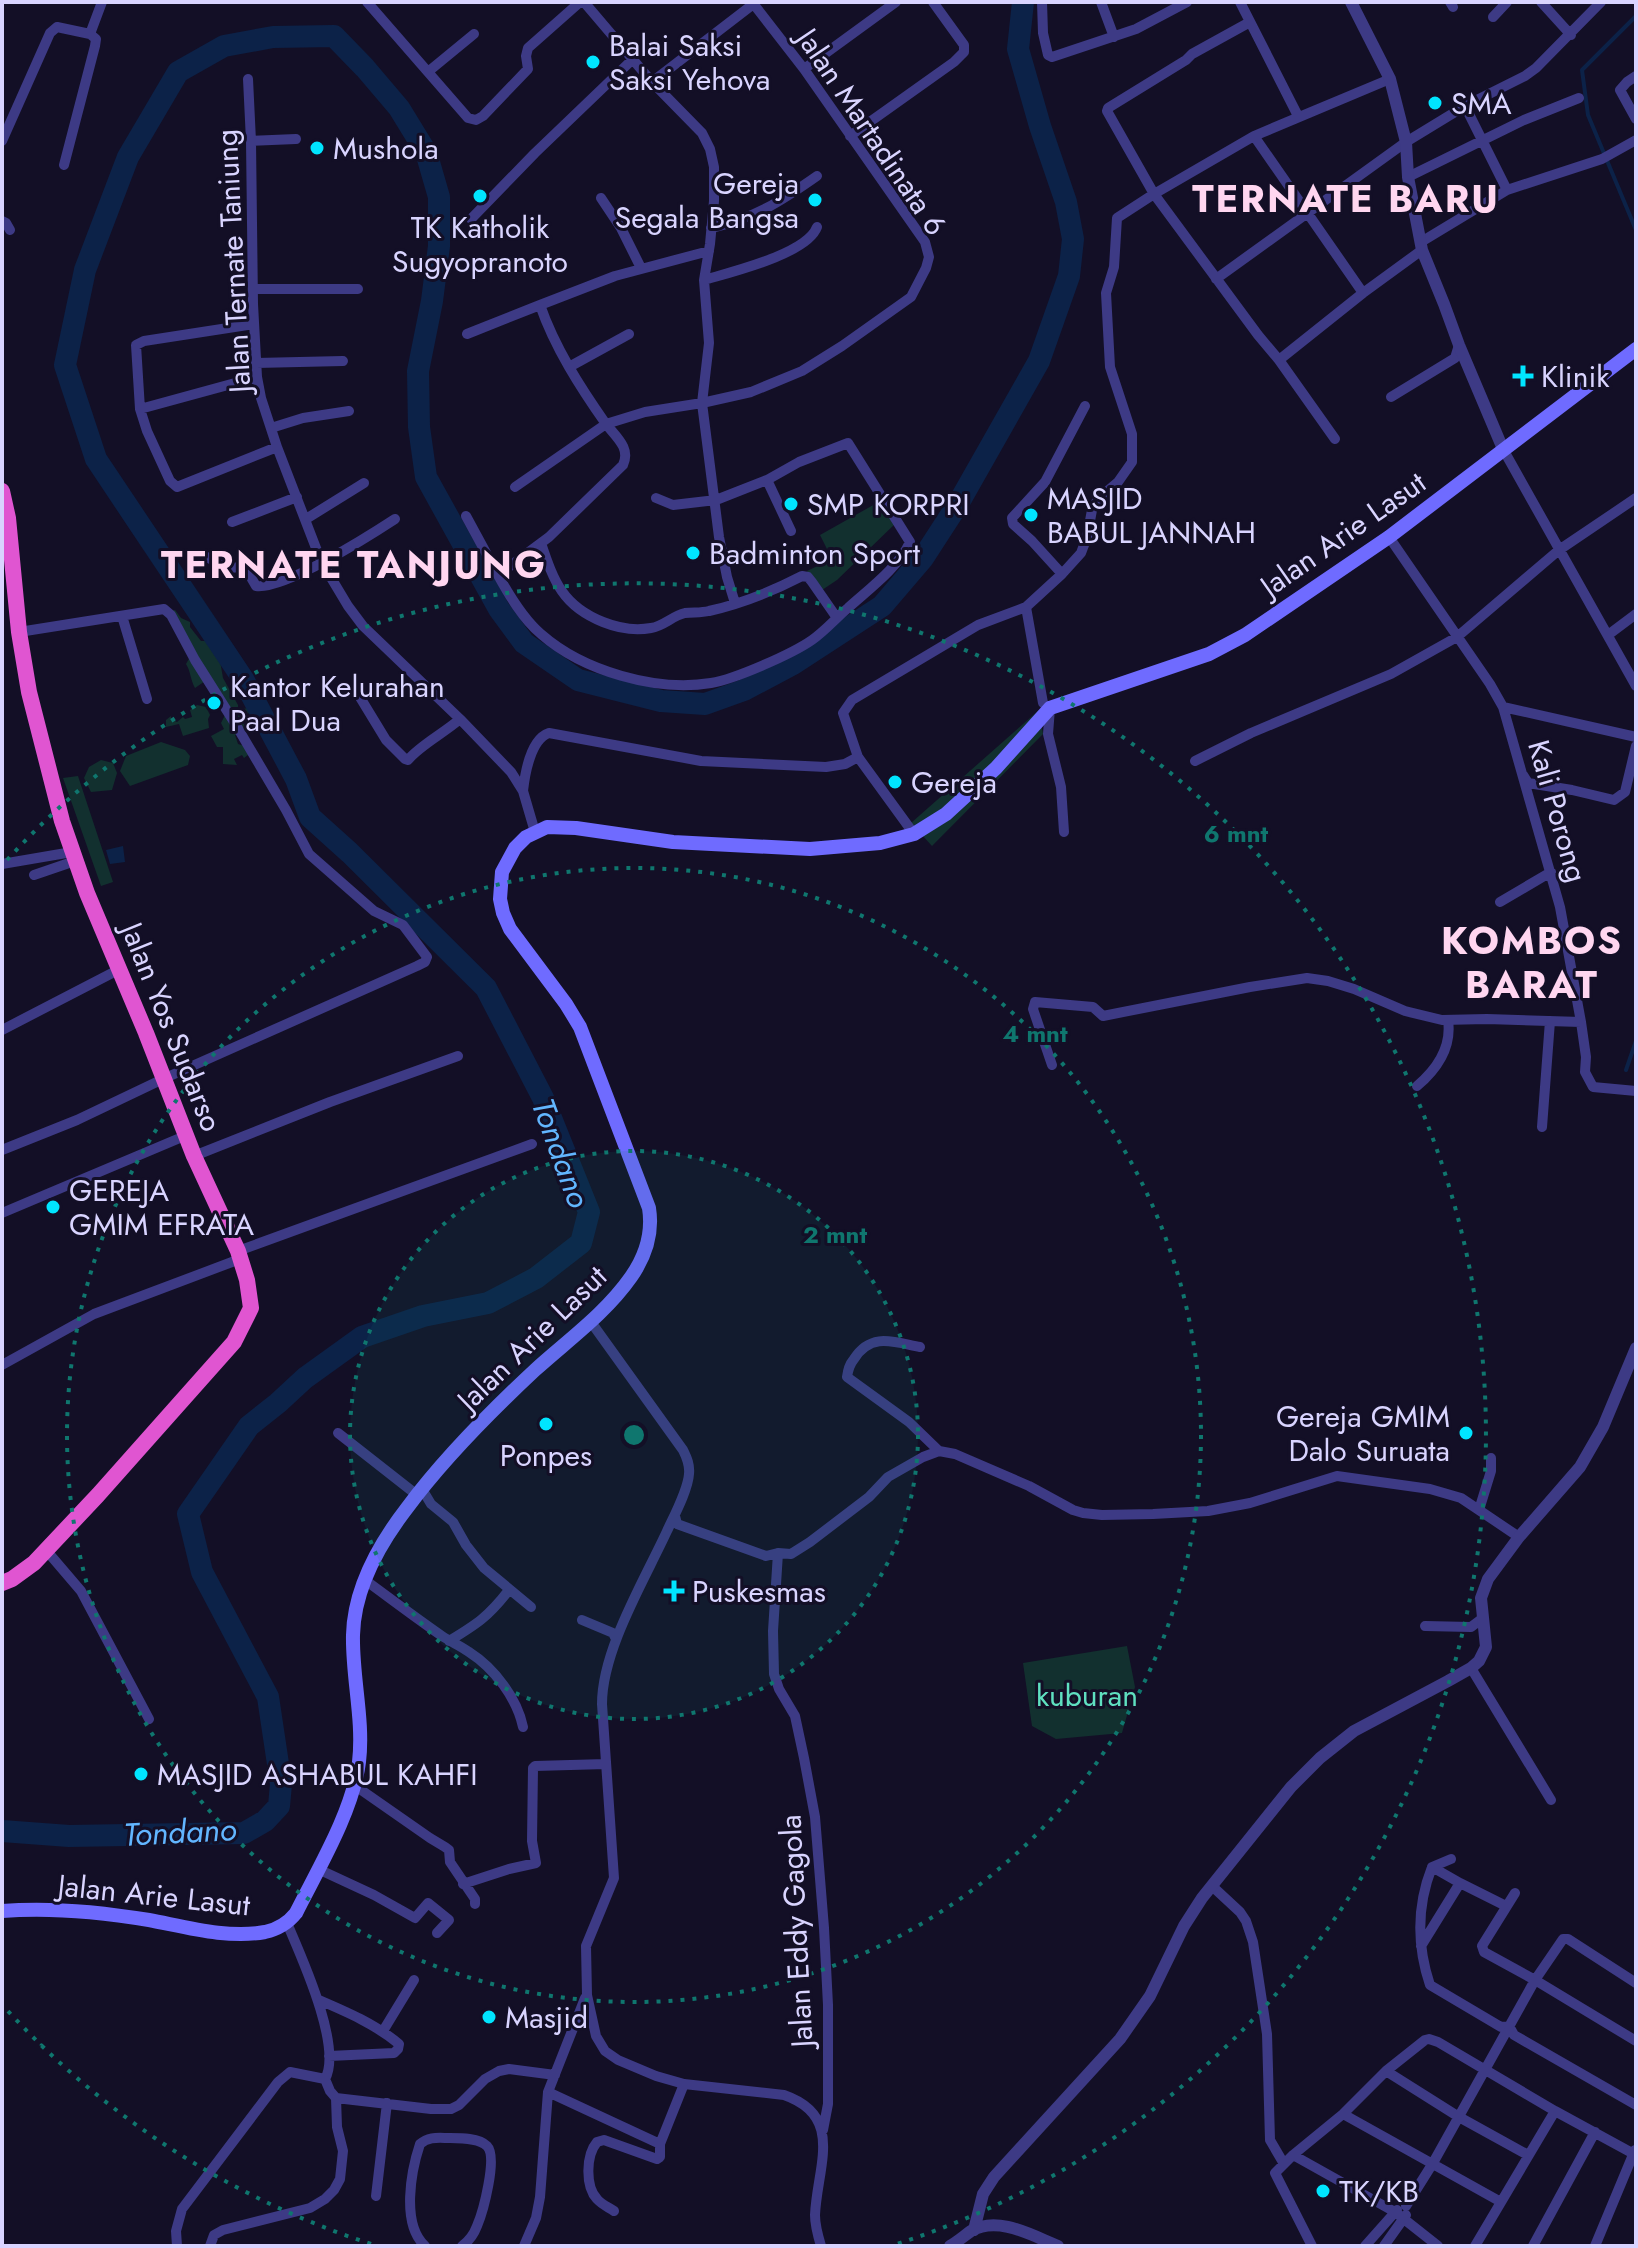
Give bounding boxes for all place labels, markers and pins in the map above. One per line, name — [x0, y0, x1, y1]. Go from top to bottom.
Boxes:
place label: Balai Saksi Saksi Yehova — [609, 24, 771, 101]
marker: Balai Saksi Saksi Yehova — [584, 53, 602, 71]
place label: SMA — [1451, 82, 1512, 125]
marker: SMA — [1426, 94, 1444, 112]
place label: Mushola — [333, 127, 439, 170]
marker: Mushola — [308, 139, 326, 157]
place label: Gereja Segala Bangsa — [615, 162, 799, 239]
marker: TK Katholik Sugyopranoto — [471, 187, 489, 205]
marker: Gereja Segala Bangsa — [806, 191, 824, 209]
place label: TK Katholik Sugyopranoto — [392, 206, 568, 283]
place label: Klinik — [1541, 355, 1610, 398]
marker: Klinik — [1512, 365, 1534, 387]
place label: MASJID BABUL JANNAH — [1047, 477, 1256, 554]
place label: SMP KORPRI — [807, 483, 970, 526]
marker: SMP KORPRI — [782, 495, 800, 513]
marker: MASJID BABUL JANNAH — [1022, 506, 1040, 524]
place label: Badminton Sport — [709, 532, 921, 575]
marker: Badminton Sport — [684, 544, 702, 562]
place label: Kantor Kelurahan Paal Dua — [230, 665, 445, 742]
marker: Kantor Kelurahan Paal Dua — [205, 694, 223, 712]
place label: Gereja — [911, 761, 997, 804]
marker: Gereja — [886, 773, 904, 791]
place label: GEREJA GMIM EFRATA — [69, 1169, 254, 1246]
marker: GEREJA GMIM EFRATA — [44, 1198, 62, 1216]
place label: Gereja GMIM Dalo Suruata — [1276, 1395, 1450, 1472]
marker: Ponpes — [537, 1415, 555, 1433]
centre of rings — [620, 1421, 648, 1449]
marker: Gereja GMIM Dalo Suruata — [1457, 1424, 1475, 1442]
place label: Ponpes — [500, 1434, 592, 1477]
place label: Puskesmas — [692, 1570, 826, 1613]
marker: Puskesmas — [663, 1580, 685, 1602]
place label: MASJID ASHABUL KAHFI — [157, 1753, 478, 1796]
marker: MASJID ASHABUL KAHFI — [132, 1765, 150, 1783]
place label: Masjid — [505, 1996, 588, 2039]
marker: Masjid — [480, 2008, 498, 2026]
place label: TK/KB — [1339, 2170, 1419, 2213]
marker: TK/KB — [1314, 2182, 1332, 2200]

